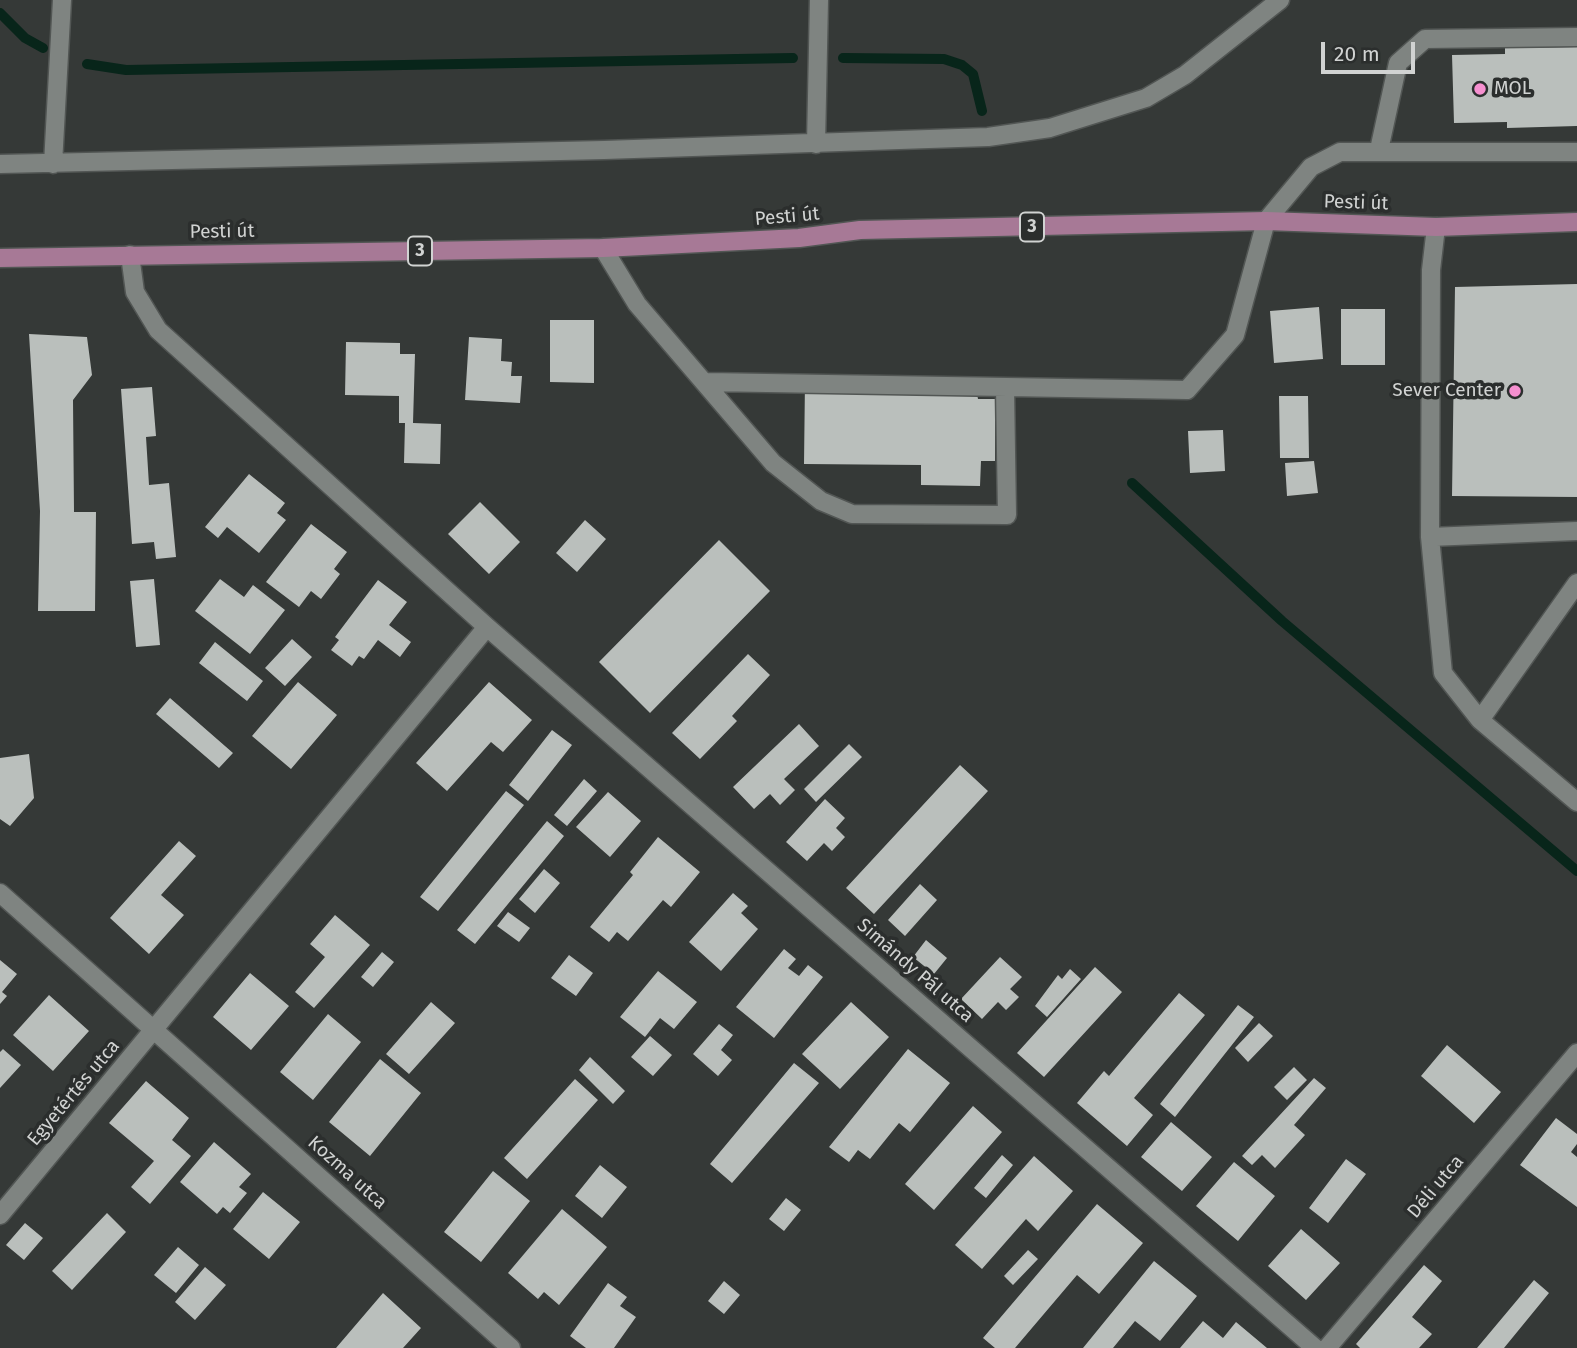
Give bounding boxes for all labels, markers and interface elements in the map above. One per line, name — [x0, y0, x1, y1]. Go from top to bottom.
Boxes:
scale bar — [1325, 28, 1420, 72]
text: 20 m — [1334, 41, 1380, 67]
place label: MOL — [1494, 78, 1531, 100]
marker: MOL — [1472, 81, 1488, 97]
street label: Pesti út — [1323, 190, 1389, 216]
street label: Pesti út — [754, 203, 820, 231]
road number: 3 — [1020, 212, 1044, 242]
street label: Pesti út — [189, 220, 255, 244]
road number: 3 — [408, 236, 432, 265]
place label: Sever Center — [1392, 380, 1501, 402]
marker: Sever Center — [1507, 383, 1523, 399]
street label: Simándy Pál utca — [852, 914, 978, 1028]
street label: Egyetértés utca — [23, 1035, 125, 1151]
street label: Kozma utca — [303, 1132, 391, 1214]
street label: Déli utca — [1403, 1151, 1469, 1223]

